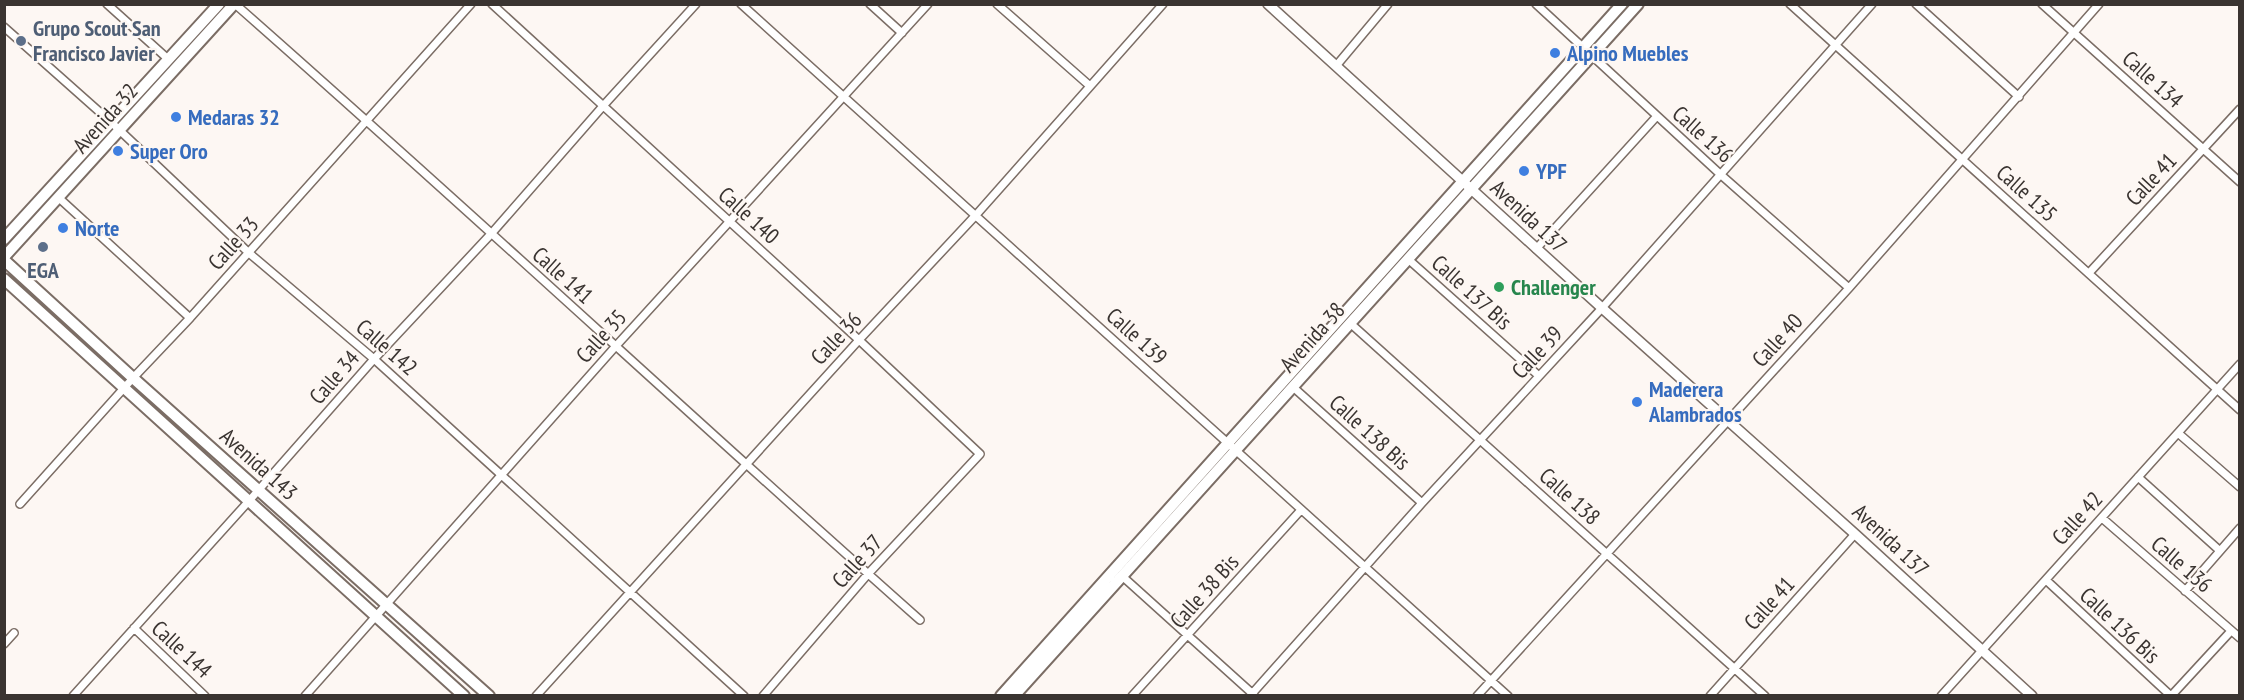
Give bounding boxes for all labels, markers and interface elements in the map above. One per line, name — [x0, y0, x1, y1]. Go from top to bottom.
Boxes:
place label: Grupo Scout San Francisco Javier — [33, 14, 161, 67]
marker: Grupo Scout San Francisco Javier — [14, 34, 28, 48]
place label: Alpino Muebles — [1566, 39, 1689, 67]
street label: Calle 134 — [2117, 44, 2189, 114]
marker: Alpino Muebles — [1548, 46, 1562, 60]
street label: Avenida 32 — [66, 77, 144, 159]
street label: Calle 136 — [1667, 99, 1739, 169]
place label: Medaras 32 — [188, 103, 280, 131]
marker: Medaras 32 — [169, 110, 183, 124]
place label: Super Oro — [130, 137, 208, 165]
marker: Super Oro — [111, 144, 125, 158]
street label: Calle 41 — [2119, 147, 2183, 211]
place label: YPF — [1535, 157, 1567, 185]
street label: Calle 135 — [1991, 158, 2063, 228]
marker: YPF — [1517, 164, 1531, 178]
street label: Avenida 137 — [1485, 174, 1573, 258]
street label: Calle 140 — [713, 180, 785, 250]
street label: Calle 33 — [202, 210, 264, 276]
place label: Norte — [75, 214, 119, 242]
marker: Norte — [56, 221, 70, 235]
marker: EGA — [36, 240, 50, 254]
street label: Calle 141 — [527, 240, 599, 310]
street label: Calle 137 Bis — [1426, 249, 1518, 335]
place label: EGA — [27, 256, 60, 284]
place label: Challenger — [1511, 273, 1596, 301]
marker: Challenger — [1492, 280, 1506, 294]
street label: Avenida 38 — [1273, 296, 1351, 378]
street label: Calle 139 — [1101, 301, 1173, 371]
street label: Calle 35 — [570, 303, 632, 369]
street label: Calle 36 — [804, 306, 868, 370]
street label: Calle 40 — [1746, 307, 1808, 373]
street label: Calle 142 — [351, 313, 423, 381]
street label: Calle 39 — [1505, 320, 1569, 384]
street label: Calle 34 — [303, 344, 365, 410]
place label: Maderera Alambrados — [1648, 375, 1742, 428]
street label: Calle 138 Bis — [1324, 388, 1416, 476]
marker: Maderera Alambrados — [1630, 395, 1644, 409]
street label: Avenida 143 — [215, 422, 303, 506]
street label: Calle 138 — [1534, 461, 1606, 531]
street label: Calle 42 — [2046, 485, 2108, 551]
street label: Avenida 137 — [1847, 498, 1935, 582]
street label: Calle 37 — [826, 528, 888, 594]
street label: Calle 136 — [2146, 530, 2218, 598]
street label: Calle 38 Bis — [1164, 548, 1244, 634]
street label: Calle 41 — [1738, 570, 1800, 636]
street label: Calle 136 Bis — [2074, 581, 2166, 669]
street label: Calle 144 — [146, 614, 218, 684]

